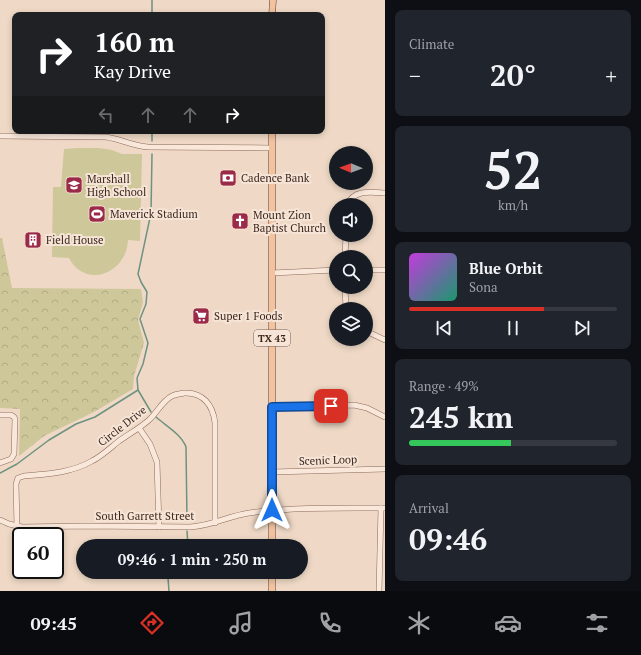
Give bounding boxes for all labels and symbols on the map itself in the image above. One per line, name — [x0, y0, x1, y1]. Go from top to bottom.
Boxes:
north arrow — [329, 146, 373, 190]
bank icon: Cadence Bank — [218, 168, 238, 188]
place label: Cadence Bank — [241, 171, 310, 185]
place label: Marshall High School — [87, 172, 146, 199]
school or university icon: Marshall High School — [64, 175, 84, 195]
sports icon: Maverick Stadium — [87, 204, 107, 224]
place label: Maverick Stadium — [110, 207, 198, 221]
place label: Mount Zion Baptist Church — [253, 208, 327, 235]
church icon: Mount Zion Baptist Church — [230, 211, 250, 231]
building icon: Field House — [23, 230, 43, 250]
place label: Field House — [46, 233, 104, 247]
supermarket icon: Super 1 Foods — [191, 306, 211, 326]
place label: Super 1 Foods — [214, 309, 283, 323]
road number: TX 43 — [254, 330, 290, 346]
pin — [314, 389, 348, 423]
street label: Circle Drive — [95, 402, 149, 449]
street label: Scenic Loop — [299, 452, 357, 468]
position arrow — [251, 489, 293, 531]
street label: South Garrett Street — [96, 509, 194, 523]
speed limit sign: 60 — [12, 527, 64, 579]

